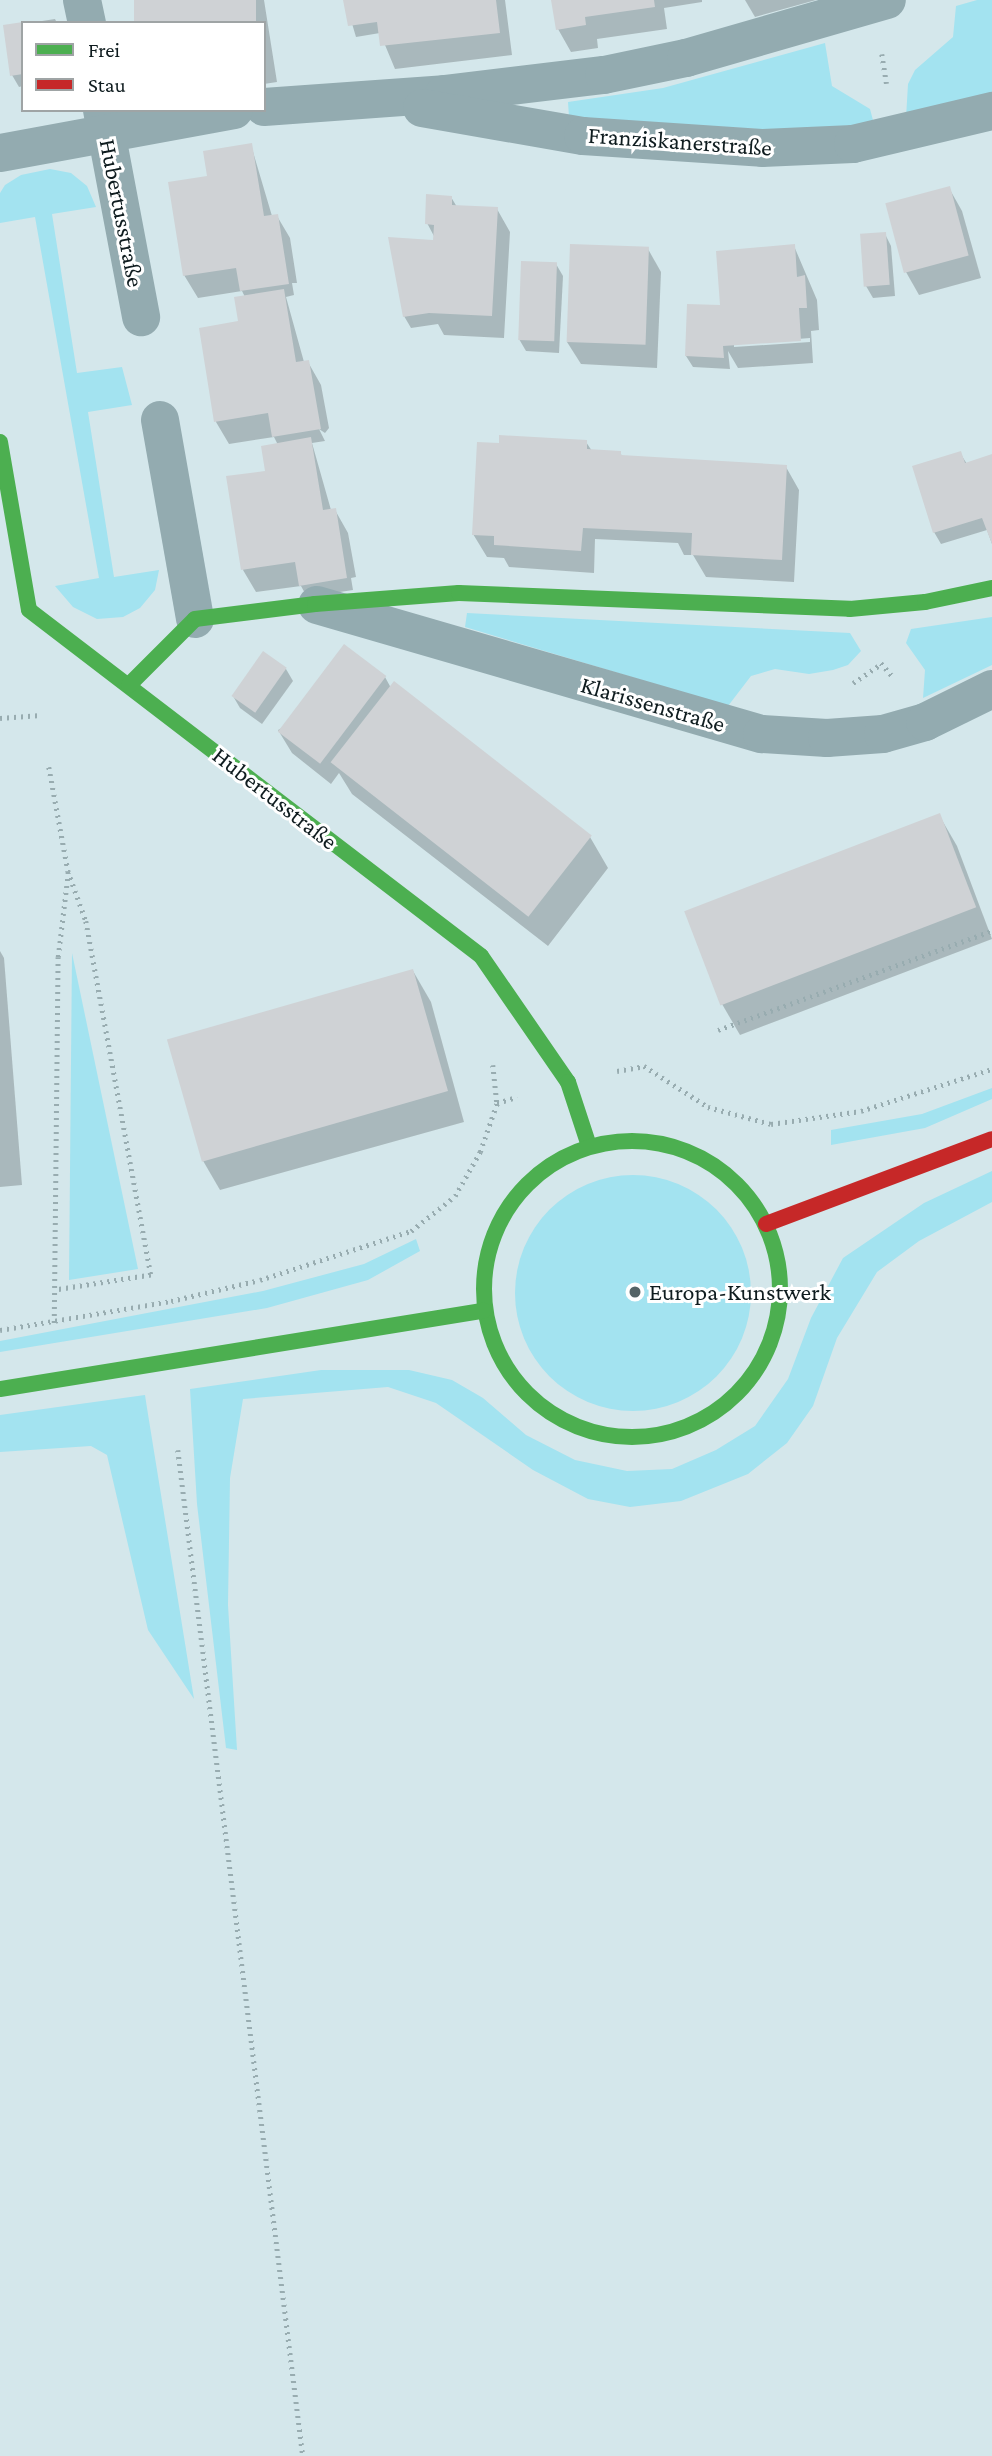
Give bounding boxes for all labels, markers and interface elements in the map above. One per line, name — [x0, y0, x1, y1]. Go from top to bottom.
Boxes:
legend — [21, 21, 266, 112]
text: Frei — [88, 38, 120, 62]
text: Stau — [88, 73, 126, 97]
street label: Franziskanerstraße — [587, 120, 773, 162]
street label: Hubertusstraße — [94, 136, 150, 290]
street label: Klarissenstraße — [578, 670, 728, 738]
street label: Hubertusstraße — [207, 740, 343, 856]
place label: Europa-Kunstwerk — [649, 1278, 831, 1306]
marker: Europa-Kunstwerk — [627, 1284, 643, 1300]

